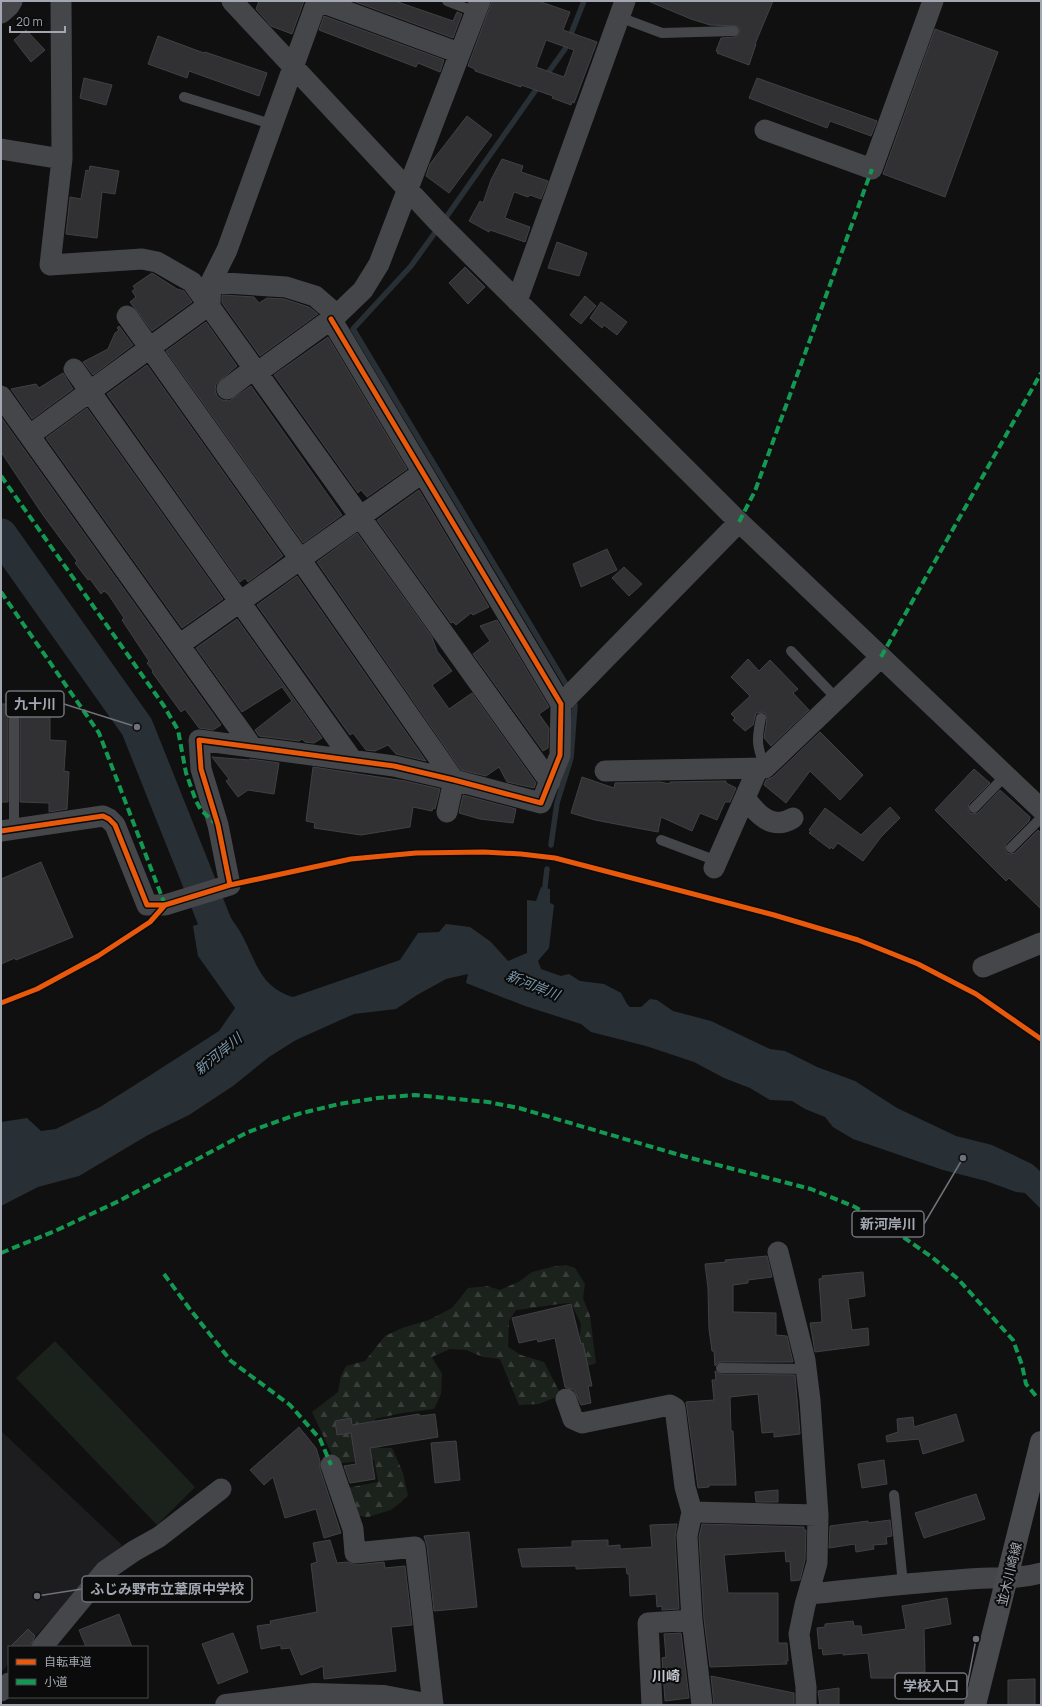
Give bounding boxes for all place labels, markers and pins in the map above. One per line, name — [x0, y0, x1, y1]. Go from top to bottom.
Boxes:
callout: 九十川 — [6, 691, 64, 717]
callout: 新河岸川 — [852, 1211, 924, 1237]
callout: ふじみ野市立葦原中学校 — [82, 1576, 252, 1602]
callout: 学校入口 — [895, 1673, 967, 1699]

